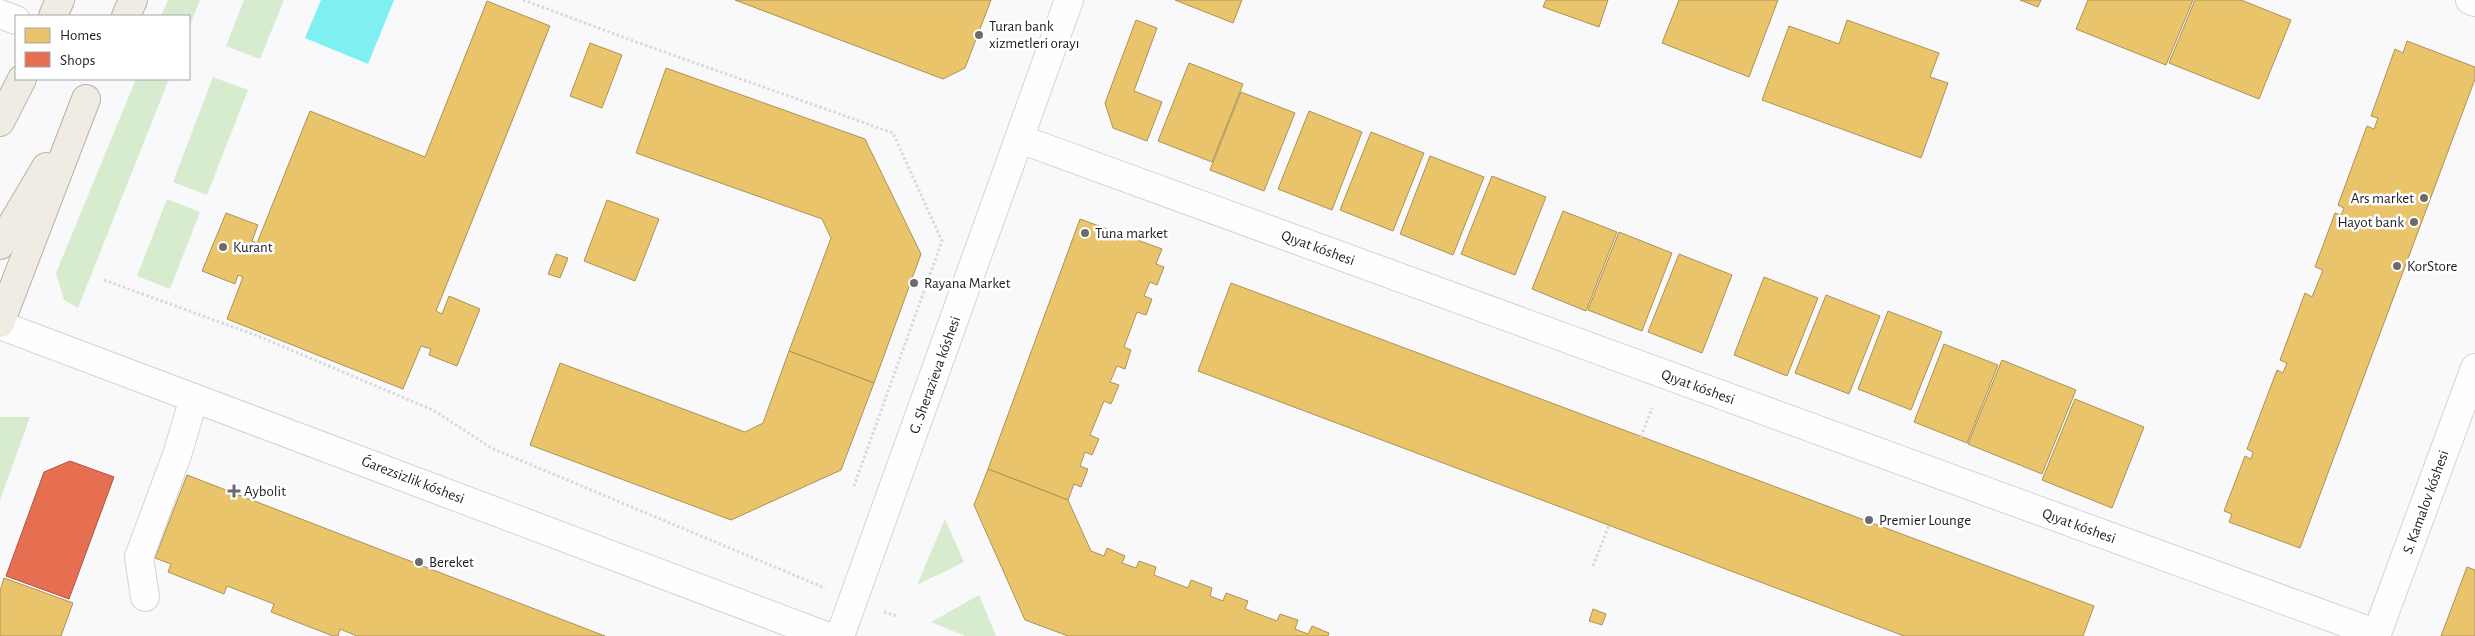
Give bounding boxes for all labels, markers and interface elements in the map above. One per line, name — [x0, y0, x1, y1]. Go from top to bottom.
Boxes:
legend — [15, 15, 190, 80]
place label: Turan bank xizmetleri orayı — [989, 19, 1079, 51]
text: Homes — [60, 28, 102, 43]
marker: Turan bank xizmetleri orayı — [973, 29, 985, 41]
text: Shops — [60, 53, 95, 68]
place label: Ars market — [2351, 191, 2414, 206]
marker: Ars market — [2418, 192, 2430, 204]
place label: Hayot bank — [2337, 215, 2404, 230]
marker: Hayot bank — [2408, 216, 2420, 228]
place label: Tuna market — [1095, 226, 1168, 241]
marker: Tuna market — [1079, 227, 1091, 239]
street label: Qıyat kóshesi — [1279, 228, 1357, 268]
place label: Kurant — [233, 240, 273, 255]
marker: Kurant — [217, 241, 229, 253]
place label: KorStore — [2407, 259, 2458, 274]
marker: KorStore — [2391, 260, 2403, 272]
place label: Rayana Market — [924, 276, 1011, 291]
marker: Rayana Market — [908, 277, 920, 289]
street label: G. Sherazieva kóshesi — [907, 314, 963, 436]
street label: Qıyat kóshesi — [1659, 367, 1737, 407]
street label: S. Kamalov kóshesi — [2400, 448, 2452, 556]
street label: Ǵarezsizlik kóshesi — [359, 452, 467, 507]
place label: Aybolit — [244, 484, 286, 499]
marker: Aybolit — [228, 485, 240, 497]
street label: Qıyat kóshesi — [2040, 506, 2118, 546]
place label: Premier Lounge — [1879, 513, 1971, 528]
marker: Premier Lounge — [1863, 514, 1875, 526]
place label: Bereket — [429, 555, 474, 570]
marker: Bereket — [413, 556, 425, 568]

